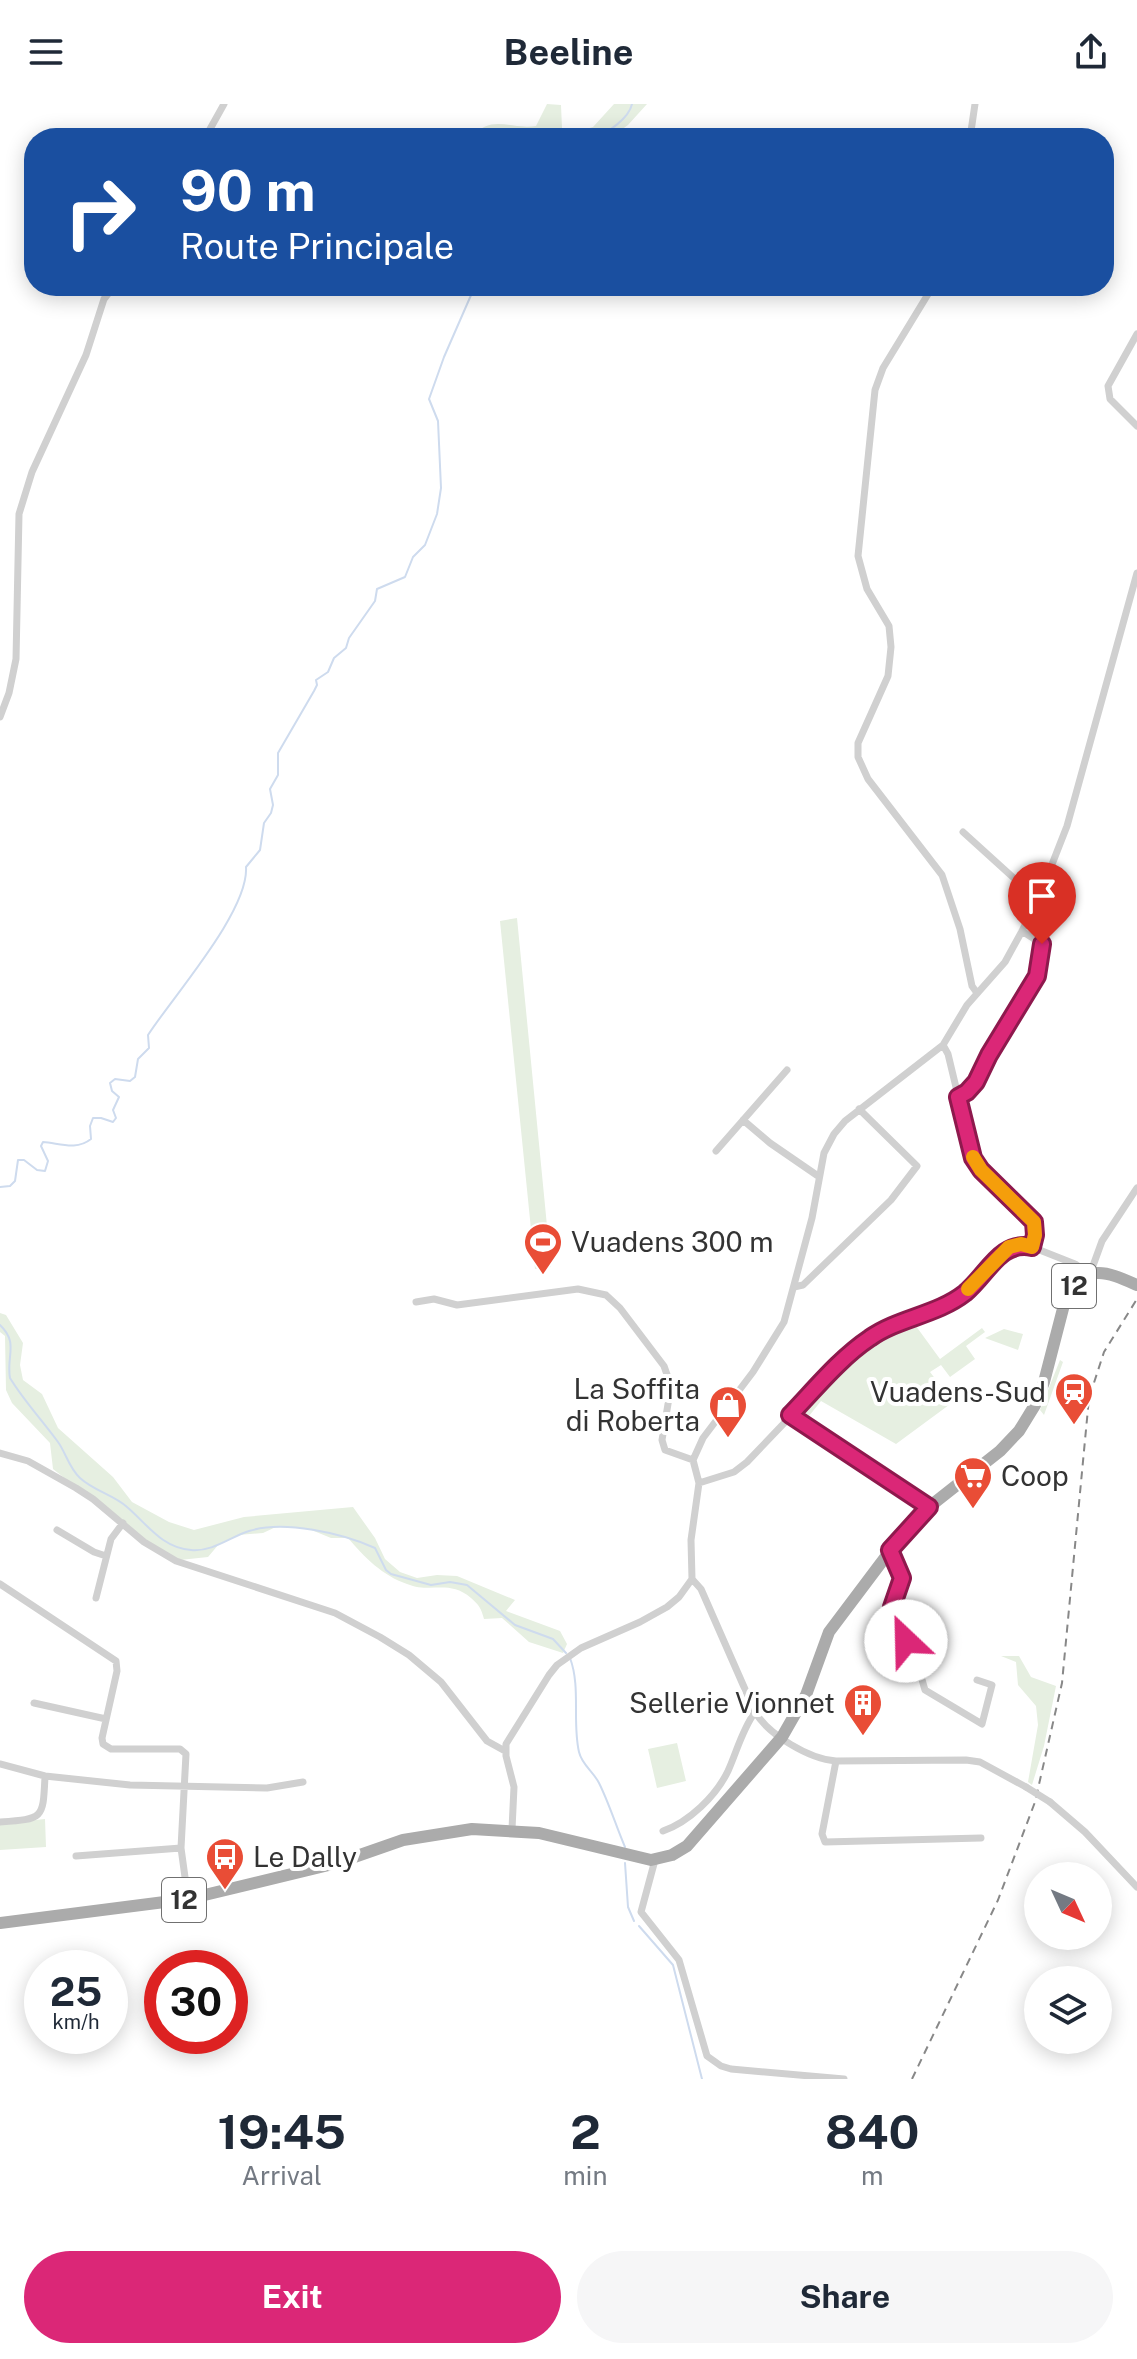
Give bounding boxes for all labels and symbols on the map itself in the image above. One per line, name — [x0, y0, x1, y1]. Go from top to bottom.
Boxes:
pin — [1008, 862, 1076, 944]
sports icon: Vuadens 300 m — [522, 1221, 564, 1276]
place label: Vuadens 300 m — [571, 1225, 774, 1258]
road number: 12 — [1052, 1264, 1096, 1308]
station icon: Vuadens-Sud — [1053, 1371, 1095, 1426]
place label: La Soffita di Roberta — [566, 1372, 700, 1437]
place label: Vuadens-Sud — [870, 1375, 1046, 1408]
shop icon: La Soffita di Roberta — [707, 1384, 749, 1439]
supermarket icon: Coop — [952, 1455, 994, 1510]
place label: Coop — [1001, 1459, 1069, 1492]
position arrow — [864, 1599, 948, 1683]
building icon: Sellerie Vionnet — [842, 1682, 884, 1737]
place label: Sellerie Vionnet — [629, 1686, 835, 1719]
bus stop icon: Le Dally — [204, 1836, 246, 1891]
place label: Le Dally — [253, 1840, 357, 1873]
north arrow — [1024, 1862, 1112, 1950]
road number: 12 — [162, 1878, 206, 1922]
speed limit sign: 30 — [144, 1950, 248, 2054]

